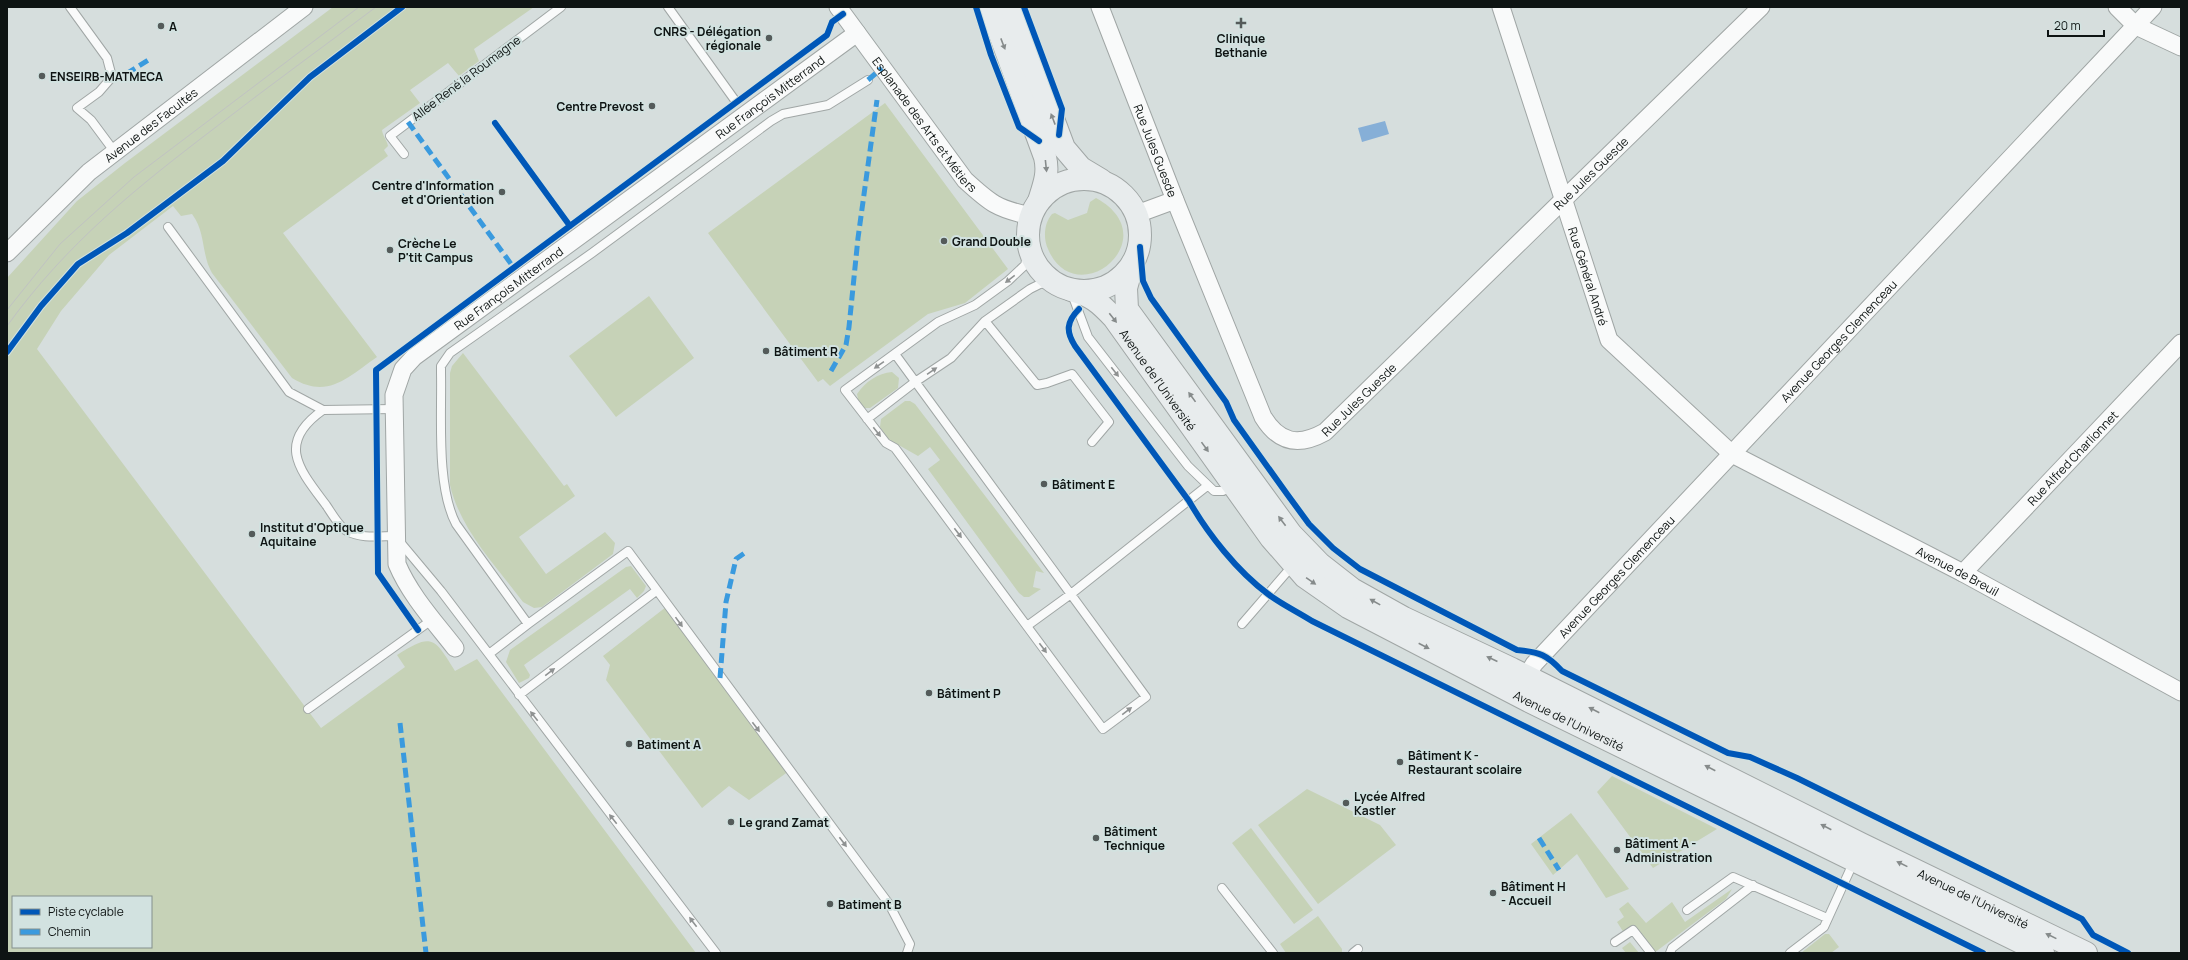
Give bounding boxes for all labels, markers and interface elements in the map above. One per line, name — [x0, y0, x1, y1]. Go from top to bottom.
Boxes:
scale bar — [2048, 12, 2104, 38]
marker: Clinique Bethanie — [1235, 17, 1247, 29]
text: 20 m — [2054, 17, 2081, 34]
place label: A — [169, 18, 177, 35]
marker: A — [156, 21, 166, 31]
place label: CNRS - Délégation régionale — [654, 23, 761, 54]
place label: Clinique Bethanie — [1215, 30, 1267, 61]
street label: Allée René la Roumagne — [408, 31, 524, 125]
marker: CNRS - Délégation régionale — [764, 33, 774, 43]
one-way arrow — [1000, 38, 1006, 50]
street label: Rue François Mitterrand — [712, 51, 828, 142]
street label: Esplanade des Arts et Métiers — [869, 53, 981, 196]
place label: ENSEIRB-MATMECA — [50, 68, 163, 85]
marker: ENSEIRB-MATMECA — [37, 71, 47, 81]
street label: Avenue des Facultés — [100, 83, 201, 166]
place label: Centre Prevost — [556, 98, 644, 115]
marker: Centre Prevost — [647, 101, 657, 111]
street label: Rue Jules Guesde — [1130, 102, 1182, 200]
one-way arrow — [1049, 112, 1055, 124]
street label: Rue Jules Guesde — [1549, 133, 1632, 214]
one-way arrow — [1043, 160, 1050, 172]
place label: Centre d'Information et d'Orientation — [372, 177, 494, 208]
marker: Centre d'Information et d'Orientation — [497, 187, 507, 197]
street label: Rue Général André — [1564, 225, 1612, 328]
place label: Grand Double — [952, 233, 1031, 250]
place label: Crèche Le P'tit Campus — [398, 235, 473, 266]
marker: Grand Double — [939, 236, 949, 246]
street label: Rue François Mitterrand — [450, 242, 566, 334]
marker: Crèche Le P'tit Campus — [385, 245, 395, 255]
one-way arrow — [1005, 275, 1016, 283]
street label: Avenue Georges Clemenceau — [1776, 276, 1900, 406]
one-way arrow — [1109, 313, 1118, 324]
street label: Avenue de l'Université — [1116, 325, 1200, 434]
place label: Bâtiment R — [774, 343, 838, 360]
marker: Bâtiment R — [761, 346, 771, 356]
street label: Rue Jules Guesde — [1317, 359, 1400, 440]
one-way arrow — [874, 361, 884, 369]
one-way arrow — [927, 367, 937, 375]
one-way arrow — [1111, 367, 1120, 378]
one-way arrow — [1188, 392, 1196, 403]
street label: Rue Alfred Charlionnet — [2023, 406, 2122, 509]
one-way arrow — [873, 426, 881, 437]
one-way arrow — [1201, 441, 1209, 452]
place label: Bâtiment E — [1052, 476, 1115, 493]
marker: Bâtiment E — [1039, 479, 1049, 489]
street label: Avenue Georges Clemenceau — [1554, 511, 1678, 641]
one-way arrow — [1277, 516, 1286, 527]
place label: Institut d'Optique Aquitaine — [260, 519, 364, 550]
one-way arrow — [954, 527, 962, 538]
marker: Institut d'Optique Aquitaine — [247, 529, 257, 539]
street label: Avenue de Breuil — [1913, 542, 2002, 600]
one-way arrow — [1306, 577, 1317, 585]
one-way arrow — [1370, 599, 1381, 605]
one-way arrow — [675, 617, 683, 627]
one-way arrow — [1039, 643, 1048, 654]
one-way arrow — [1418, 643, 1429, 649]
one-way arrow — [1486, 656, 1498, 662]
one-way arrow — [544, 668, 555, 676]
place label: Bâtiment P — [937, 685, 1001, 702]
street label: Avenue de l'Université — [1511, 686, 1627, 755]
marker: Bâtiment P — [924, 688, 934, 698]
one-way arrow — [1122, 707, 1132, 715]
one-way arrow — [1588, 707, 1600, 713]
one-way arrow — [530, 710, 539, 721]
one-way arrow — [752, 721, 761, 732]
place label: Batiment A — [637, 736, 701, 753]
marker: Batiment A — [624, 739, 634, 749]
place label: Bâtiment K - Restaurant scolaire — [1408, 747, 1522, 778]
marker: Bâtiment K - Restaurant scolaire — [1395, 757, 1405, 767]
one-way arrow — [1705, 765, 1716, 772]
place label: Lycée Alfred Kastler — [1354, 788, 1425, 819]
marker: Lycée Alfred Kastler — [1341, 798, 1351, 808]
one-way arrow — [609, 813, 618, 824]
place label: Le grand Zamat — [739, 814, 829, 831]
marker: Le grand Zamat — [726, 817, 736, 827]
place label: Bâtiment Technique — [1104, 823, 1165, 854]
one-way arrow — [1821, 824, 1832, 830]
marker: Bâtiment Technique — [1091, 833, 1101, 843]
place label: Bâtiment A - Administration — [1625, 835, 1712, 866]
one-way arrow — [838, 837, 846, 847]
marker: Bâtiment A - Administration — [1612, 845, 1622, 855]
one-way arrow — [1897, 861, 1908, 867]
street label: Avenue de l'Université — [1915, 864, 2032, 933]
place label: Bâtiment H - Accueil — [1501, 878, 1566, 909]
marker: Bâtiment H - Accueil — [1488, 888, 1498, 898]
legend — [12, 896, 152, 948]
place label: Batiment B — [838, 896, 902, 913]
marker: Batiment B — [825, 899, 835, 909]
text: Piste cyclable — [48, 903, 124, 920]
one-way arrow — [688, 916, 697, 927]
text: Chemin — [48, 923, 91, 940]
one-way arrow — [2045, 933, 2057, 939]

